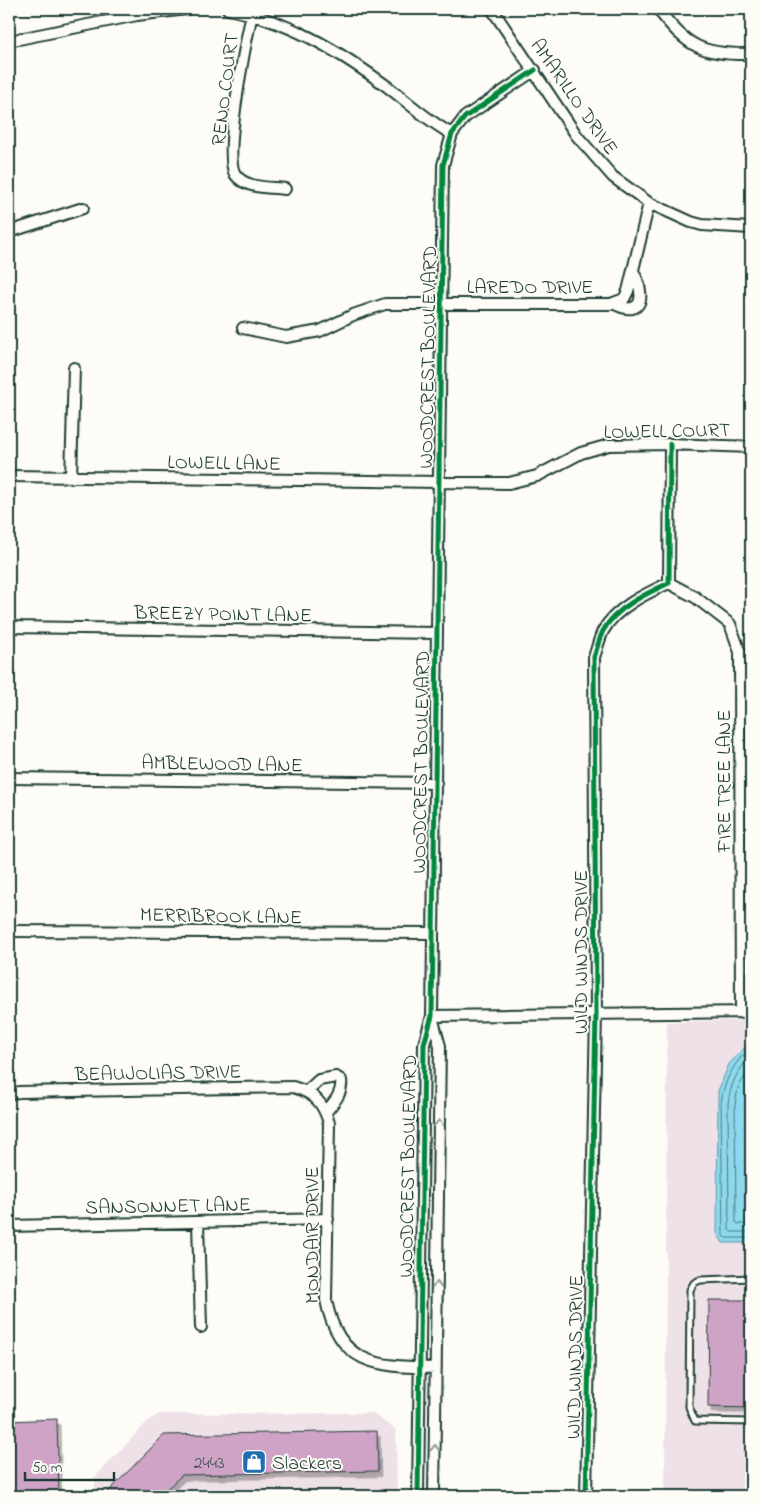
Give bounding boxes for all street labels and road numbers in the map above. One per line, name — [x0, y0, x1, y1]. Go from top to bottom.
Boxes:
street label: RENO COURT — [205, 31, 248, 147]
street label: AMARILLO DRIVE — [522, 33, 624, 162]
street label: WOODCREST BOULEVARD — [413, 245, 446, 469]
street label: LAREDO DRIVE — [467, 274, 593, 303]
street label: LOWELL COURT — [603, 417, 731, 448]
street label: LOWELL LANE — [167, 449, 281, 480]
street label: BREEZY POINT LANE — [133, 599, 312, 632]
street label: WOODCREST BOULEVARD — [406, 650, 439, 874]
street label: FIRE TREE LANE — [711, 710, 740, 853]
street label: AMBLEWOOD LANE — [141, 750, 303, 781]
street label: WILD WINDS DRIVE — [568, 870, 597, 1034]
street label: MERRIBROOK LANE — [140, 902, 302, 933]
street label: WOODCREST BOULEVARD — [393, 1054, 426, 1278]
street label: BEAUJOLIAS DRIVE — [74, 1059, 242, 1090]
street label: MONDAIR DRIVE — [299, 1166, 328, 1304]
street label: SANSONNET LANE — [85, 1192, 251, 1223]
street label: WILD WINDS DRIVE — [561, 1275, 592, 1439]

